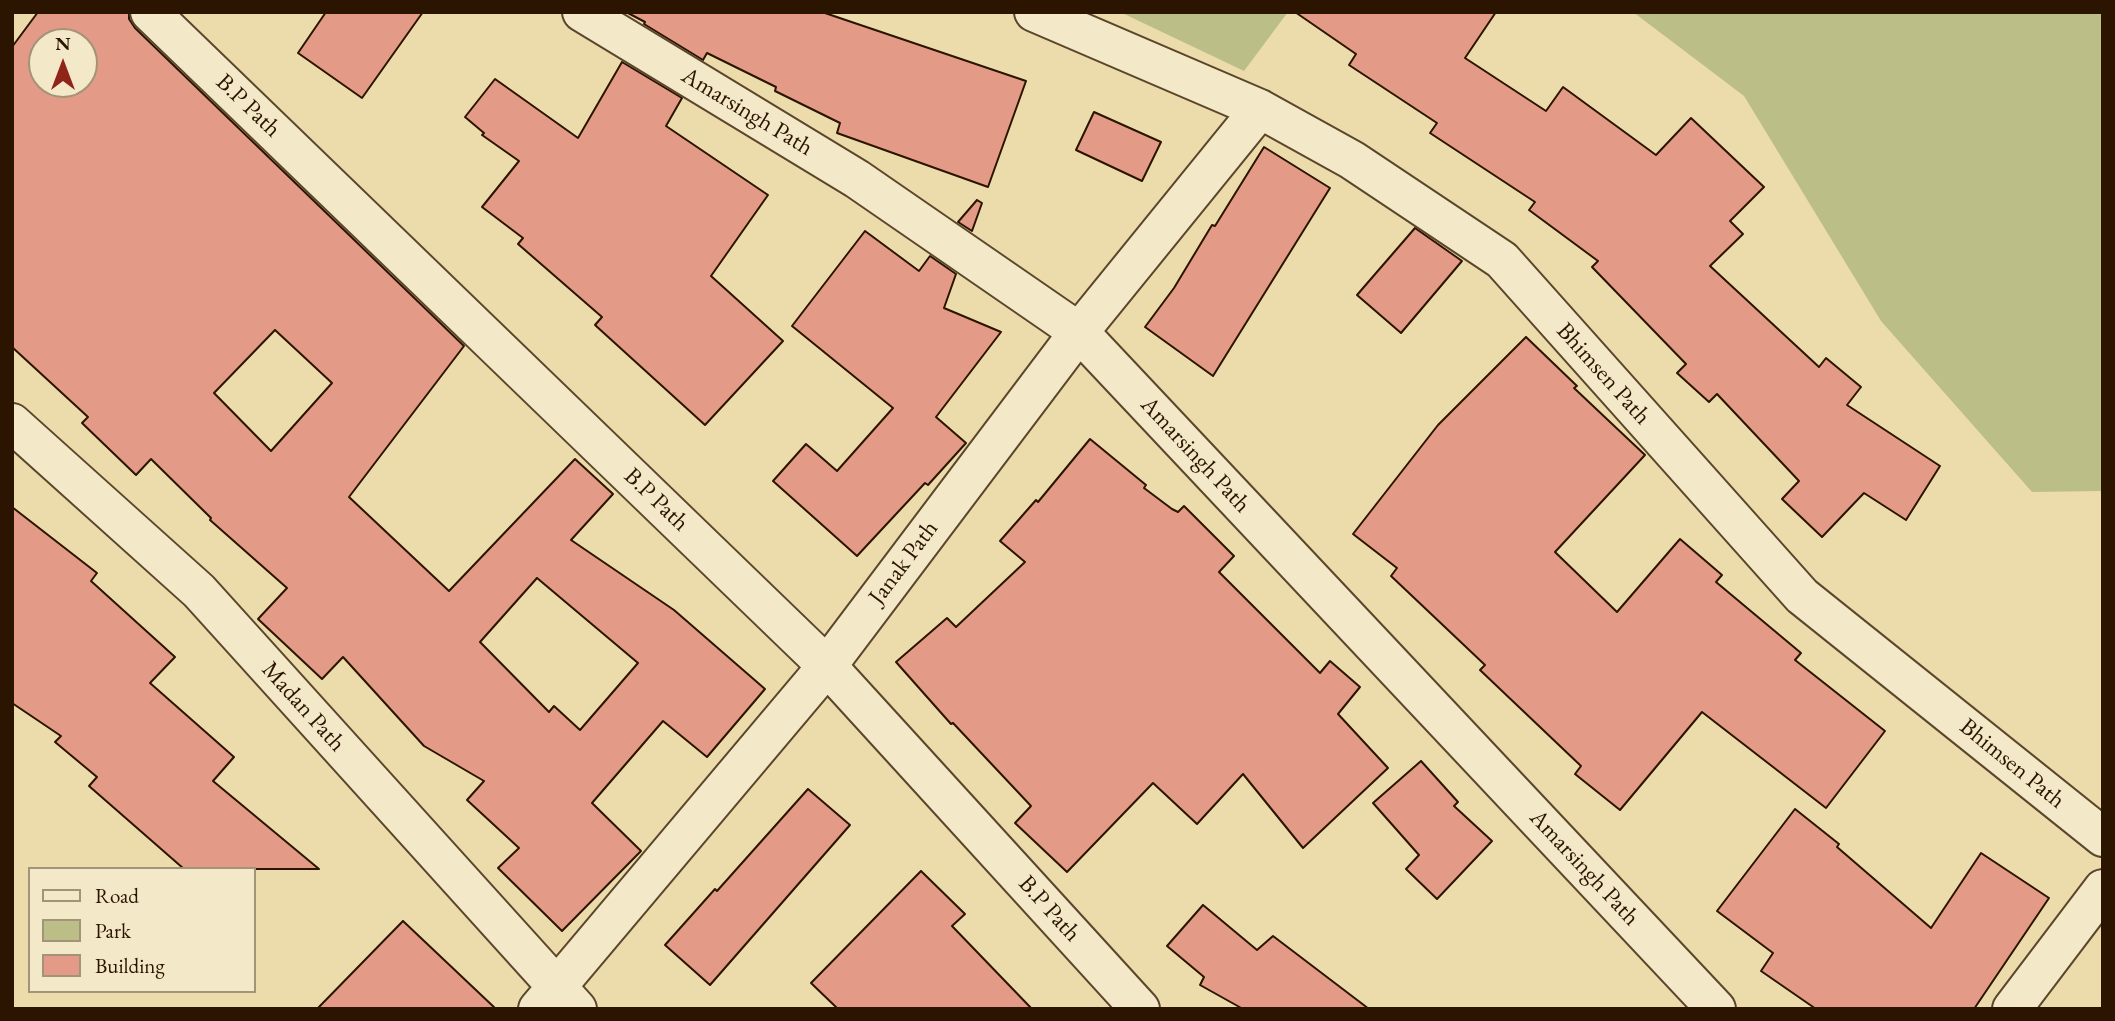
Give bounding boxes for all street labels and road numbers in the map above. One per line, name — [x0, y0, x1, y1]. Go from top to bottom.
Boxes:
street label: Amarsingh Path — [676, 61, 818, 163]
street label: B.P Path — [210, 68, 286, 144]
street label: Bhimsen Path — [1550, 317, 1656, 431]
street label: Amarsingh Path — [1134, 391, 1256, 519]
street label: B.P Path — [618, 462, 694, 538]
street label: Janak Path — [863, 515, 945, 611]
street label: Madan Path — [255, 656, 351, 758]
street label: Bhimsen Path — [1954, 713, 2070, 815]
street label: Amarsingh Path — [1523, 804, 1645, 932]
street label: B.P Path — [1012, 870, 1086, 948]

